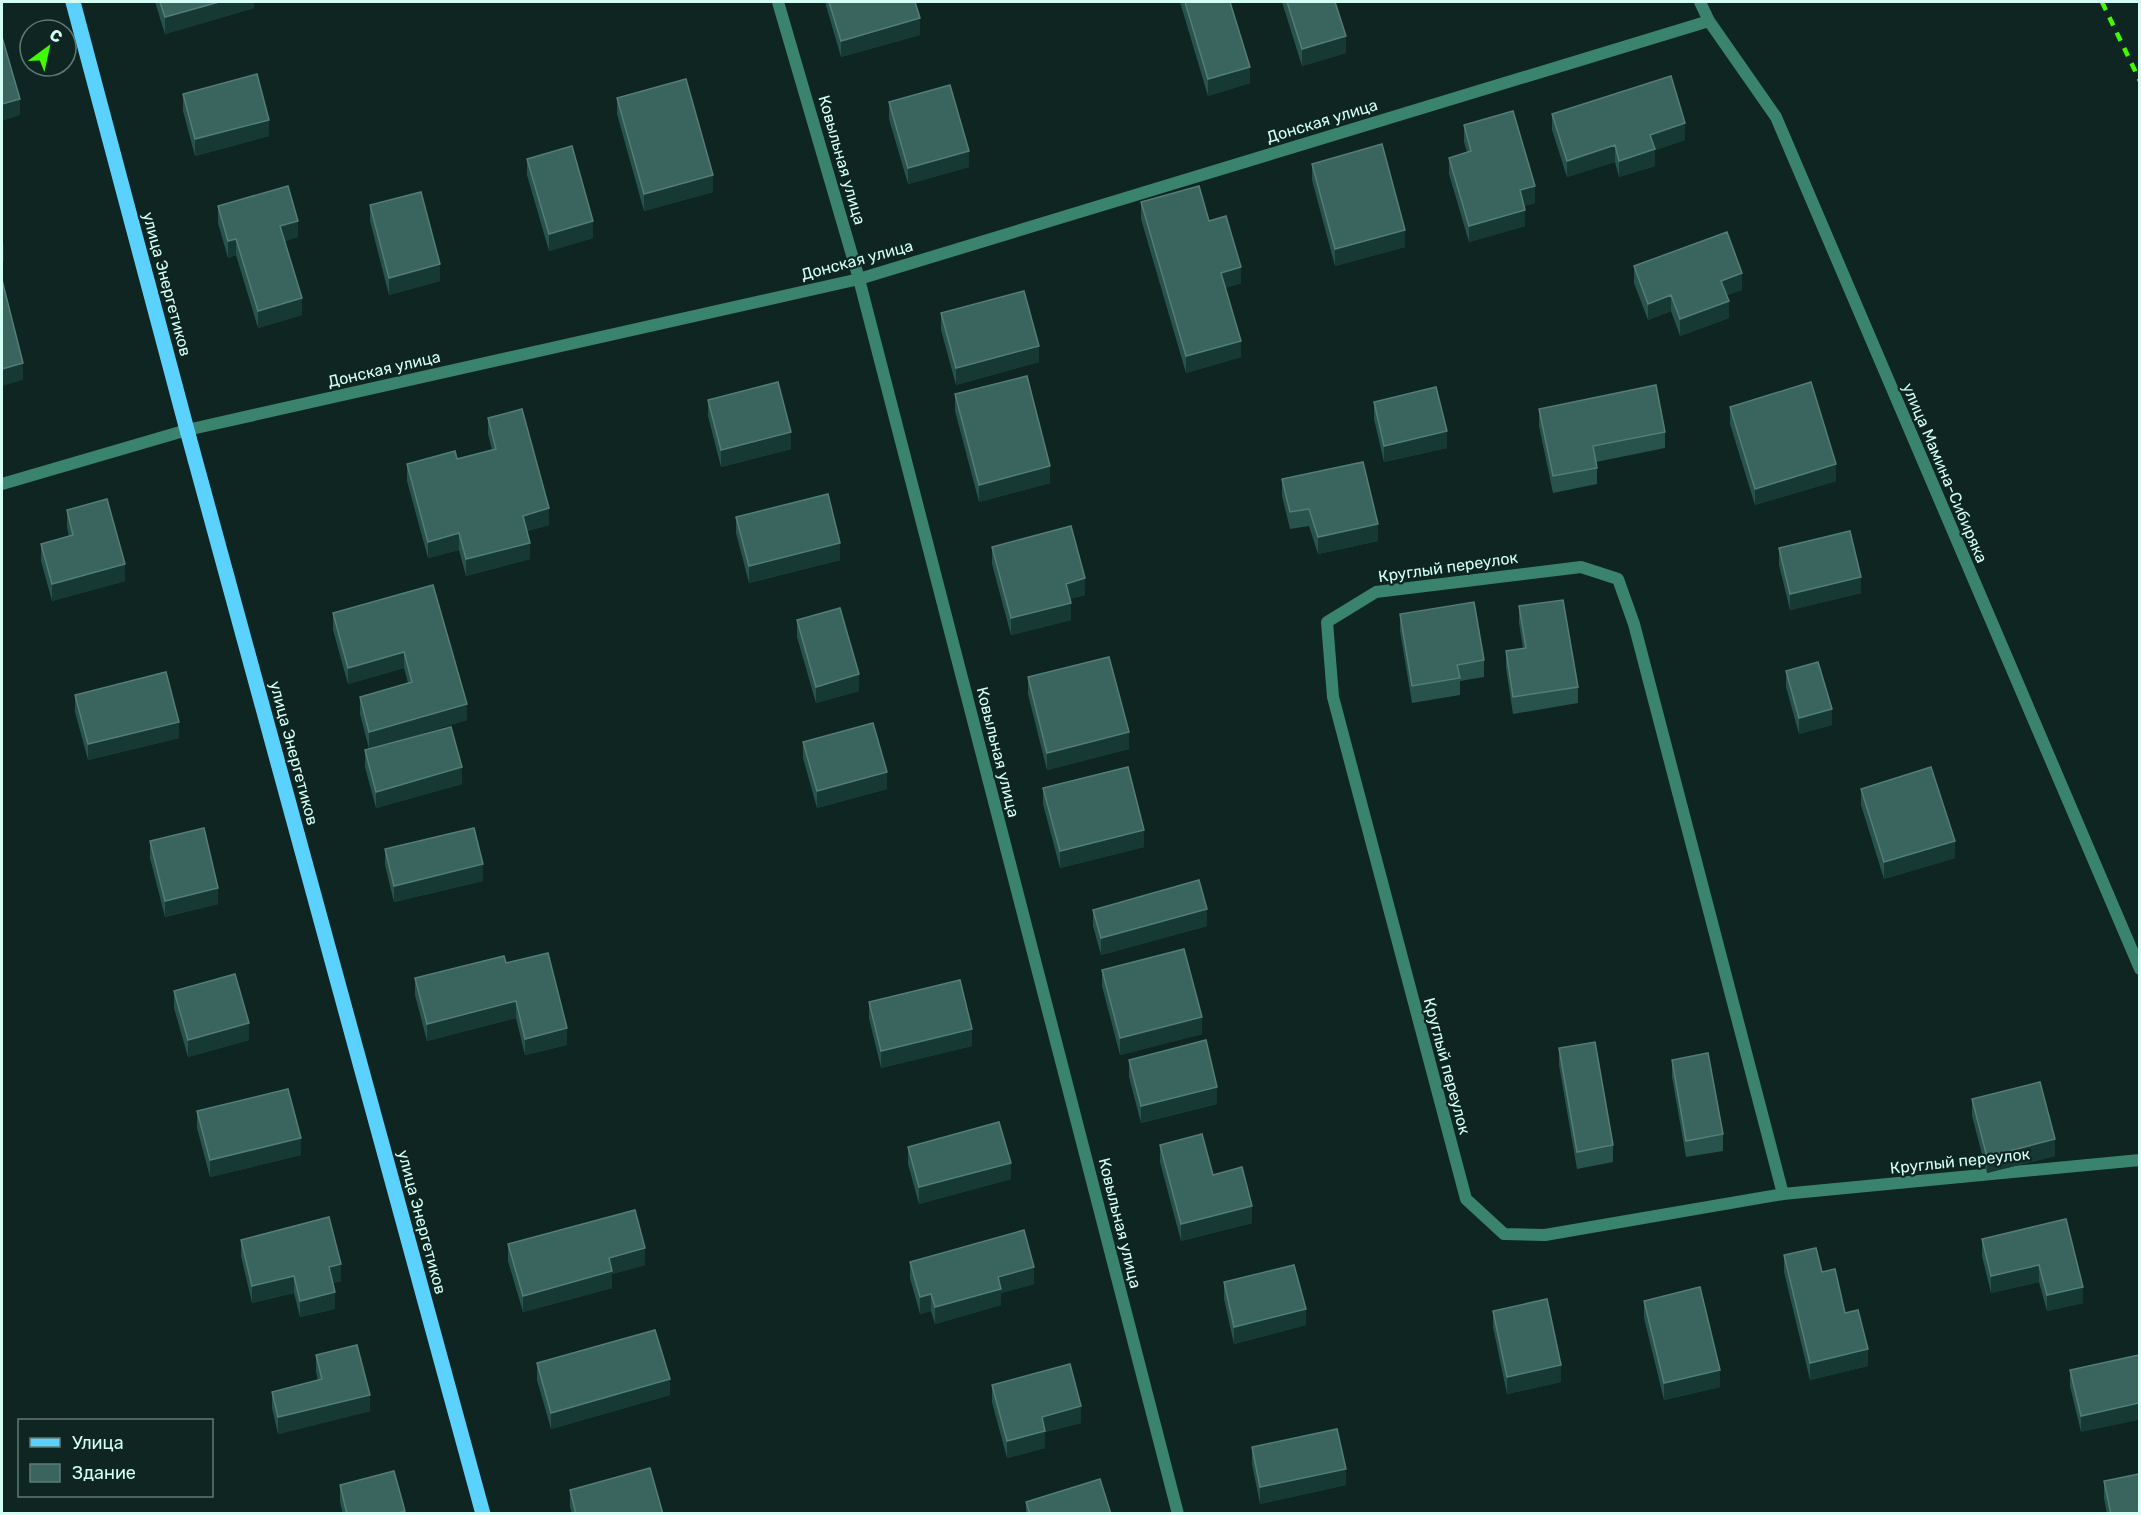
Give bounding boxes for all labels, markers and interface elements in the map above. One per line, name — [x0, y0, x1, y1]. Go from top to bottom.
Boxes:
north arrow — [18, 18, 78, 78]
text: С — [46, 25, 66, 47]
street label: Ковыльная улица — [814, 93, 870, 227]
street label: Донская улица — [1264, 95, 1380, 147]
street label: улица Энергетиков — [139, 210, 195, 358]
street label: Донская улица — [799, 236, 915, 284]
street label: Донская улица — [326, 347, 442, 391]
street label: улица Мамина-Сибиряка — [1898, 380, 1992, 566]
street label: Круглый переулок — [1377, 548, 1519, 586]
street label: улица Энергетиков — [266, 679, 322, 827]
street label: Ковыльная улица — [973, 685, 1023, 819]
street label: Круглый переулок — [1420, 996, 1475, 1137]
street label: Круглый переулок — [1889, 1144, 2031, 1178]
street label: улица Энергетиков — [394, 1148, 450, 1296]
street label: Ковыльная улица — [1095, 1156, 1145, 1290]
legend — [18, 1419, 213, 1497]
text: Улица — [72, 1432, 124, 1454]
text: Здание — [72, 1462, 136, 1484]

